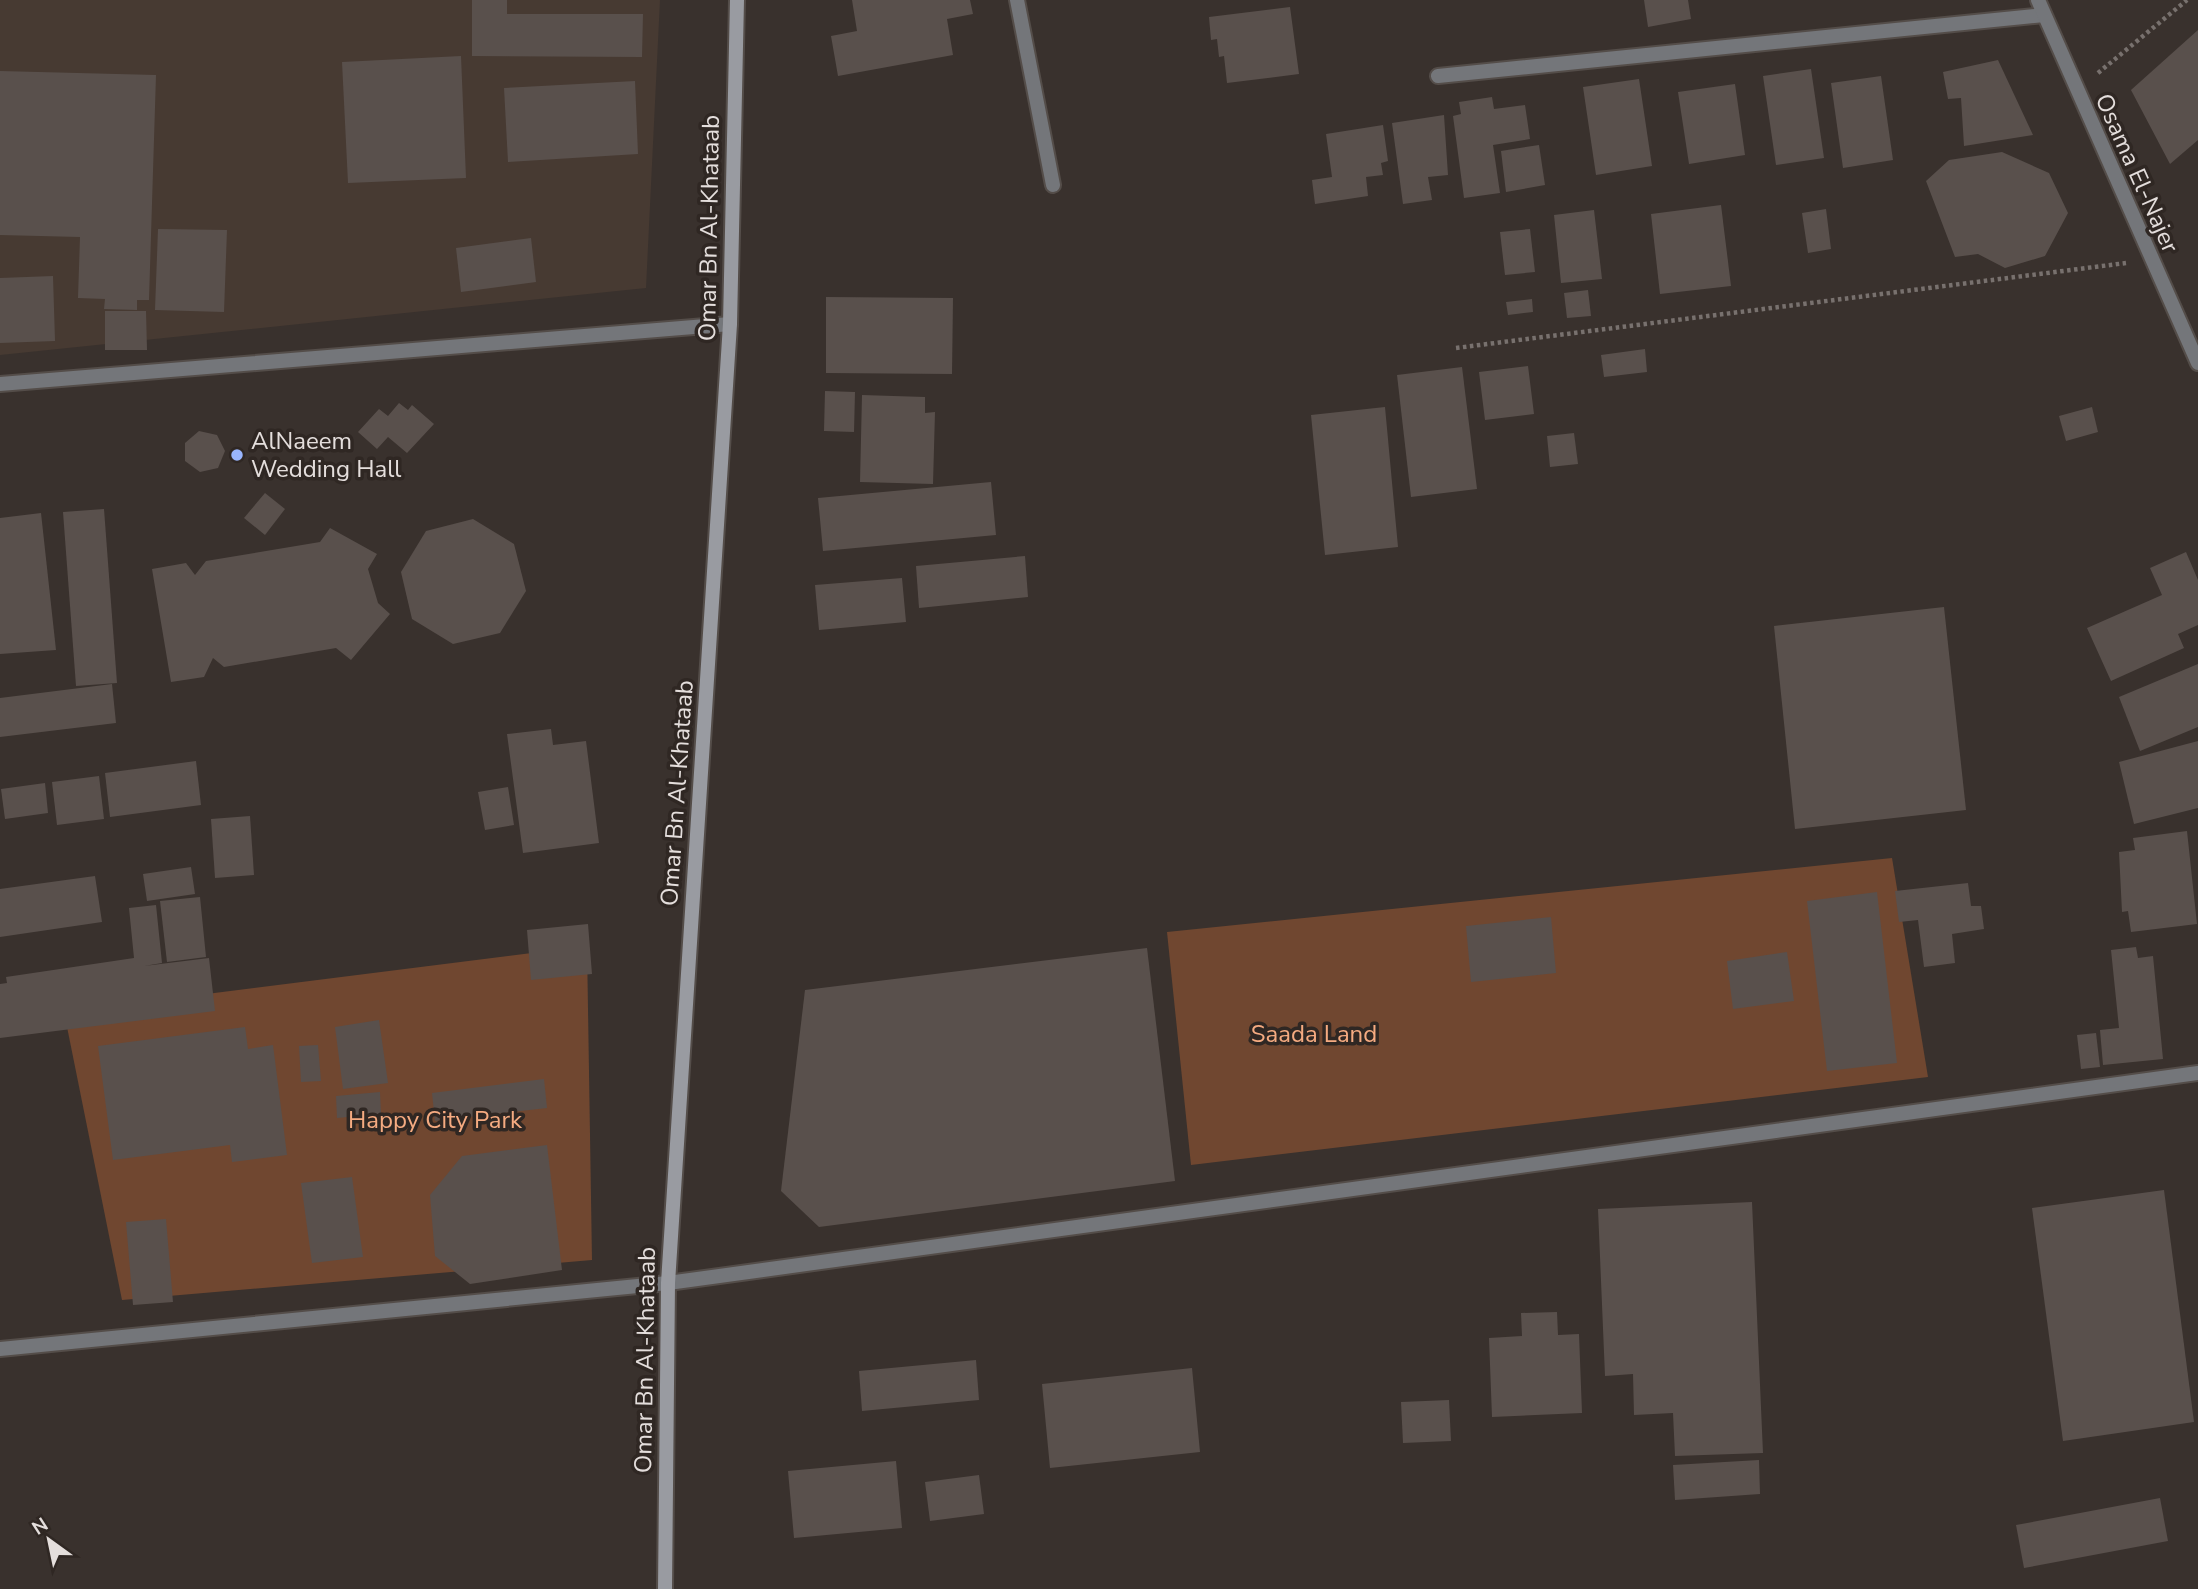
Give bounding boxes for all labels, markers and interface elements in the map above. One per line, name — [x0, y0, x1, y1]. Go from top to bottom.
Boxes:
street label: Osama El-Najer — [2088, 89, 2186, 258]
street label: Omar Bn Al-Khataab — [691, 115, 727, 341]
place label: AlNaeem Wedding Hall — [251, 425, 401, 485]
marker: AlNaeem Wedding Hall — [229, 447, 245, 463]
street label: Omar Bn Al-Khataab — [653, 679, 701, 907]
park label: Saada Land — [1251, 1018, 1377, 1050]
park label: Happy City Park — [348, 1104, 523, 1136]
street label: Omar Bn Al-Khataab — [627, 1247, 663, 1473]
north arrow — [14, 1505, 84, 1575]
text: N — [27, 1512, 53, 1541]

